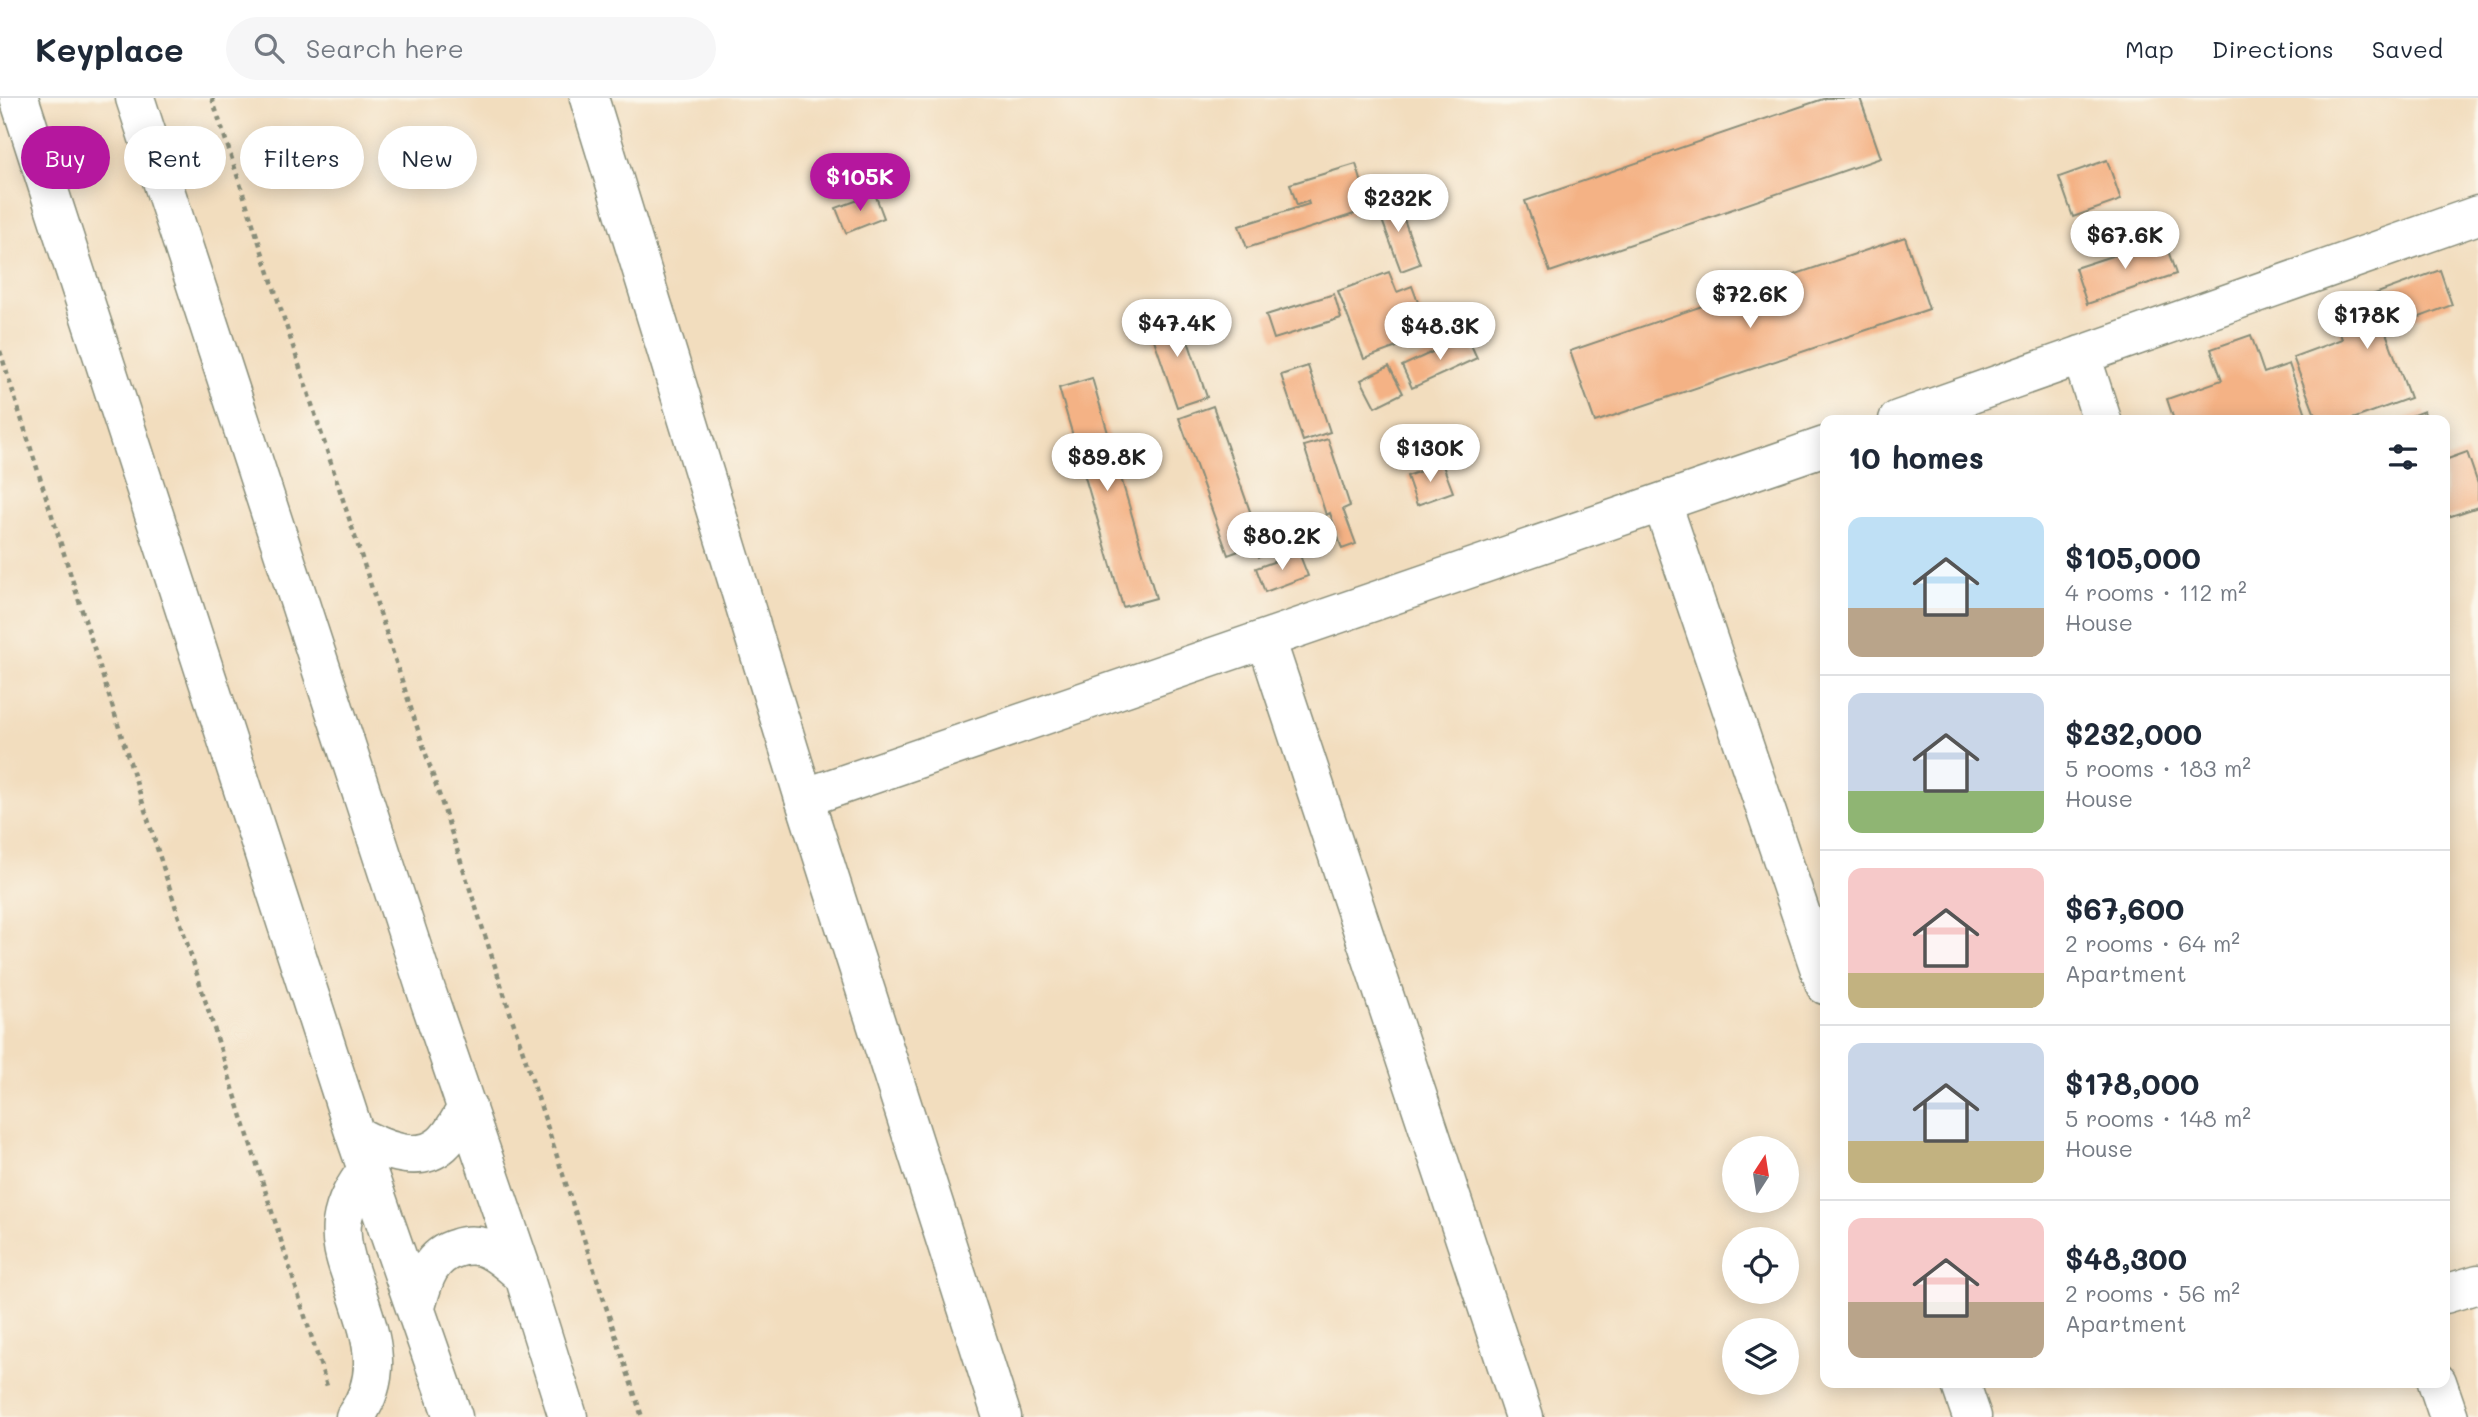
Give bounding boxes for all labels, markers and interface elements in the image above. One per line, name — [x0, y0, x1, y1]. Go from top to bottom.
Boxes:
search box — [226, 17, 716, 80]
text: Keyplace — [35, 27, 184, 70]
icon: search — [250, 29, 288, 67]
text: Search here — [306, 31, 464, 65]
text: Map — [2125, 33, 2174, 64]
text: Directions — [2212, 33, 2334, 64]
text: Saved — [2372, 33, 2443, 64]
chip: Buy — [21, 126, 110, 189]
chip: Rent — [124, 126, 226, 189]
chip: Filters — [240, 126, 364, 189]
chip: New — [378, 126, 477, 189]
pin: $105K — [811, 153, 909, 213]
text: $105K — [826, 161, 894, 191]
pin: $232K — [1349, 174, 1447, 234]
text: $232K — [1364, 182, 1432, 212]
pin: $67.6K — [2068, 212, 2182, 271]
text: $67.6K — [2086, 219, 2164, 249]
pin: $72.6K — [1693, 271, 1807, 330]
text: $72.6K — [1712, 278, 1788, 308]
pin: $178K — [2318, 292, 2416, 351]
text: $178K — [2334, 299, 2400, 329]
pin: $47.4K — [1120, 300, 1234, 359]
pin: $48.3K — [1383, 302, 1497, 362]
text: $47.4K — [1138, 307, 1216, 337]
text: $48.3K — [1400, 310, 1480, 340]
pin: $130K — [1381, 424, 1479, 484]
text: $130K — [1396, 432, 1464, 462]
pin: $89.8K — [1050, 434, 1164, 493]
text: 10 homes — [1848, 437, 1984, 477]
icon: filters — [2384, 438, 2422, 476]
text: $89.8K — [1068, 441, 1146, 471]
pin: $80.2K — [1225, 512, 1339, 572]
text: $80.2K — [1243, 520, 1321, 550]
text: $105,000 — [2065, 537, 2201, 577]
icon: home — [1904, 545, 1988, 629]
text: 4 rooms · 112 m² — [2065, 577, 2247, 607]
text: House — [2065, 607, 2133, 637]
text: $232,000 — [2065, 713, 2202, 753]
icon: home — [1904, 721, 1988, 805]
text: 5 rooms · 183 m² — [2065, 753, 2251, 783]
text: House — [2065, 783, 2133, 813]
text: $67,600 — [2065, 888, 2184, 928]
icon: home — [1904, 896, 1988, 980]
text: 2 rooms · 64 m² — [2065, 928, 2240, 958]
text: Apartment — [2065, 958, 2187, 988]
text: $178,000 — [2065, 1063, 2199, 1103]
icon: home — [1904, 1071, 1988, 1155]
text: 5 rooms · 148 m² — [2065, 1103, 2251, 1133]
text: House — [2065, 1133, 2133, 1163]
north arrow — [1722, 1136, 1799, 1213]
map controls — [1722, 1136, 1799, 1395]
button: locate — [1722, 1227, 1799, 1304]
text: $48,300 — [2065, 1238, 2187, 1278]
icon: home — [1904, 1246, 1988, 1330]
text: 2 rooms · 56 m² — [2065, 1278, 2240, 1308]
text: Apartment — [2065, 1308, 2187, 1338]
button: layers — [1722, 1318, 1799, 1395]

